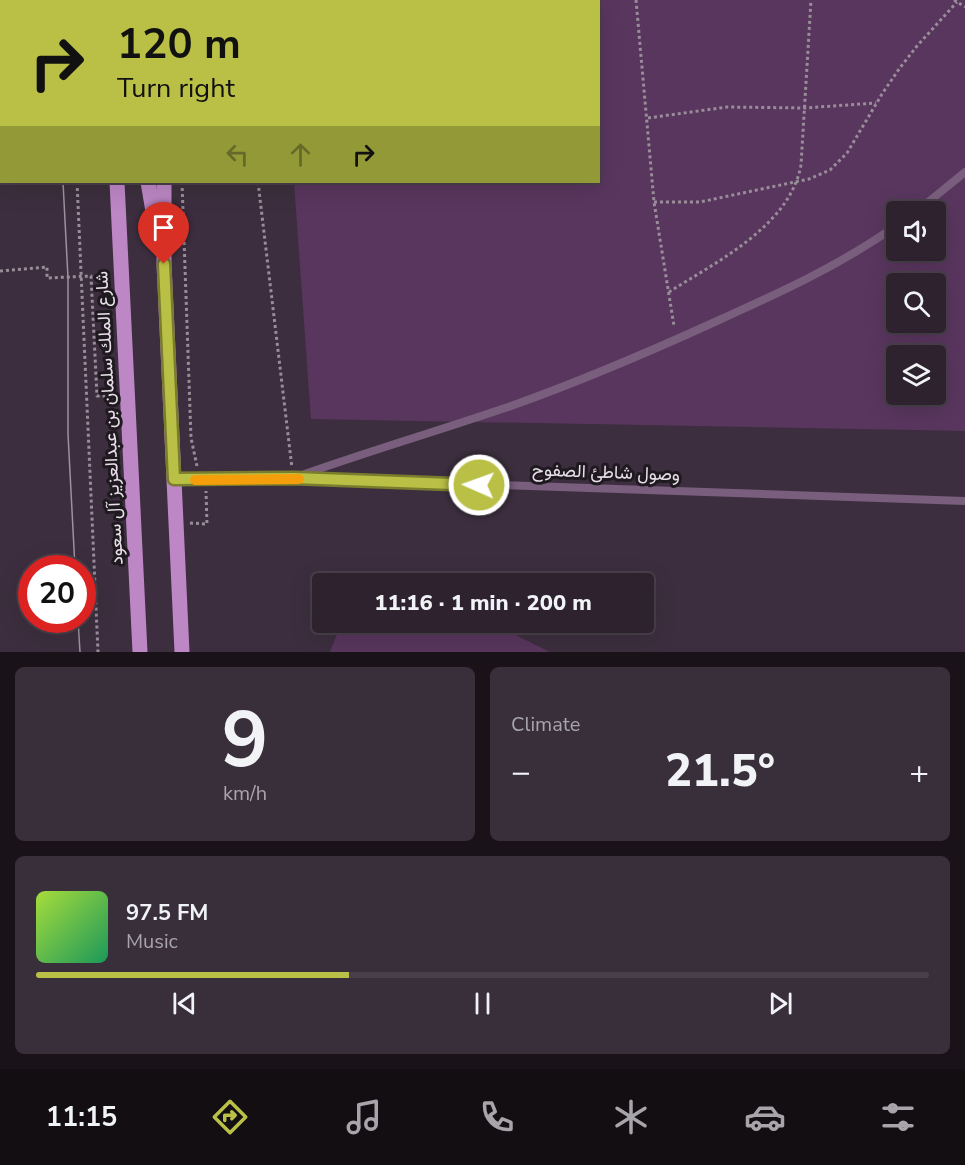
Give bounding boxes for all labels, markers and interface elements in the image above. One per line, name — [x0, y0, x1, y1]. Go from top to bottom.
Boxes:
text: 120 m — [117, 16, 241, 73]
icon: right — [18, 24, 96, 102]
text: Turn right — [117, 70, 235, 107]
icon: left — [221, 138, 254, 171]
icon: ahead — [284, 138, 317, 171]
icon: right — [347, 138, 380, 171]
map controls — [886, 201, 946, 405]
button: sound — [886, 201, 946, 261]
pin — [138, 202, 189, 264]
icon: arrive — [147, 211, 180, 244]
street label: شارع الملك سلمان بن عبدالعزيز آل سعود — [89, 270, 129, 566]
button: search — [886, 273, 946, 333]
button: layers — [886, 345, 946, 405]
position arrow — [447, 453, 511, 517]
street label: وصول شاطئ الصفوح — [532, 457, 680, 487]
speed limit sign: 20 — [18, 555, 96, 633]
text: 11:16 · 1 min · 200 m — [374, 588, 592, 618]
text: 9 — [222, 687, 268, 794]
text: Climate — [511, 711, 580, 738]
text: 21.5° — [665, 741, 775, 802]
text: − — [511, 750, 531, 795]
text: + — [909, 750, 929, 795]
text: km/h — [223, 780, 267, 807]
text: 97.5 FM — [126, 898, 208, 928]
text: Music — [126, 928, 178, 955]
icon: previous — [168, 987, 201, 1020]
icon: pause — [466, 987, 499, 1020]
icon: next — [764, 987, 797, 1020]
icon: directions — [209, 1096, 251, 1138]
icon: music — [343, 1096, 385, 1138]
icon: phone — [476, 1096, 518, 1138]
icon: climate — [610, 1096, 652, 1138]
icon: car — [744, 1096, 786, 1138]
icon: filters — [877, 1096, 919, 1138]
text: 11:15 — [46, 1099, 117, 1136]

